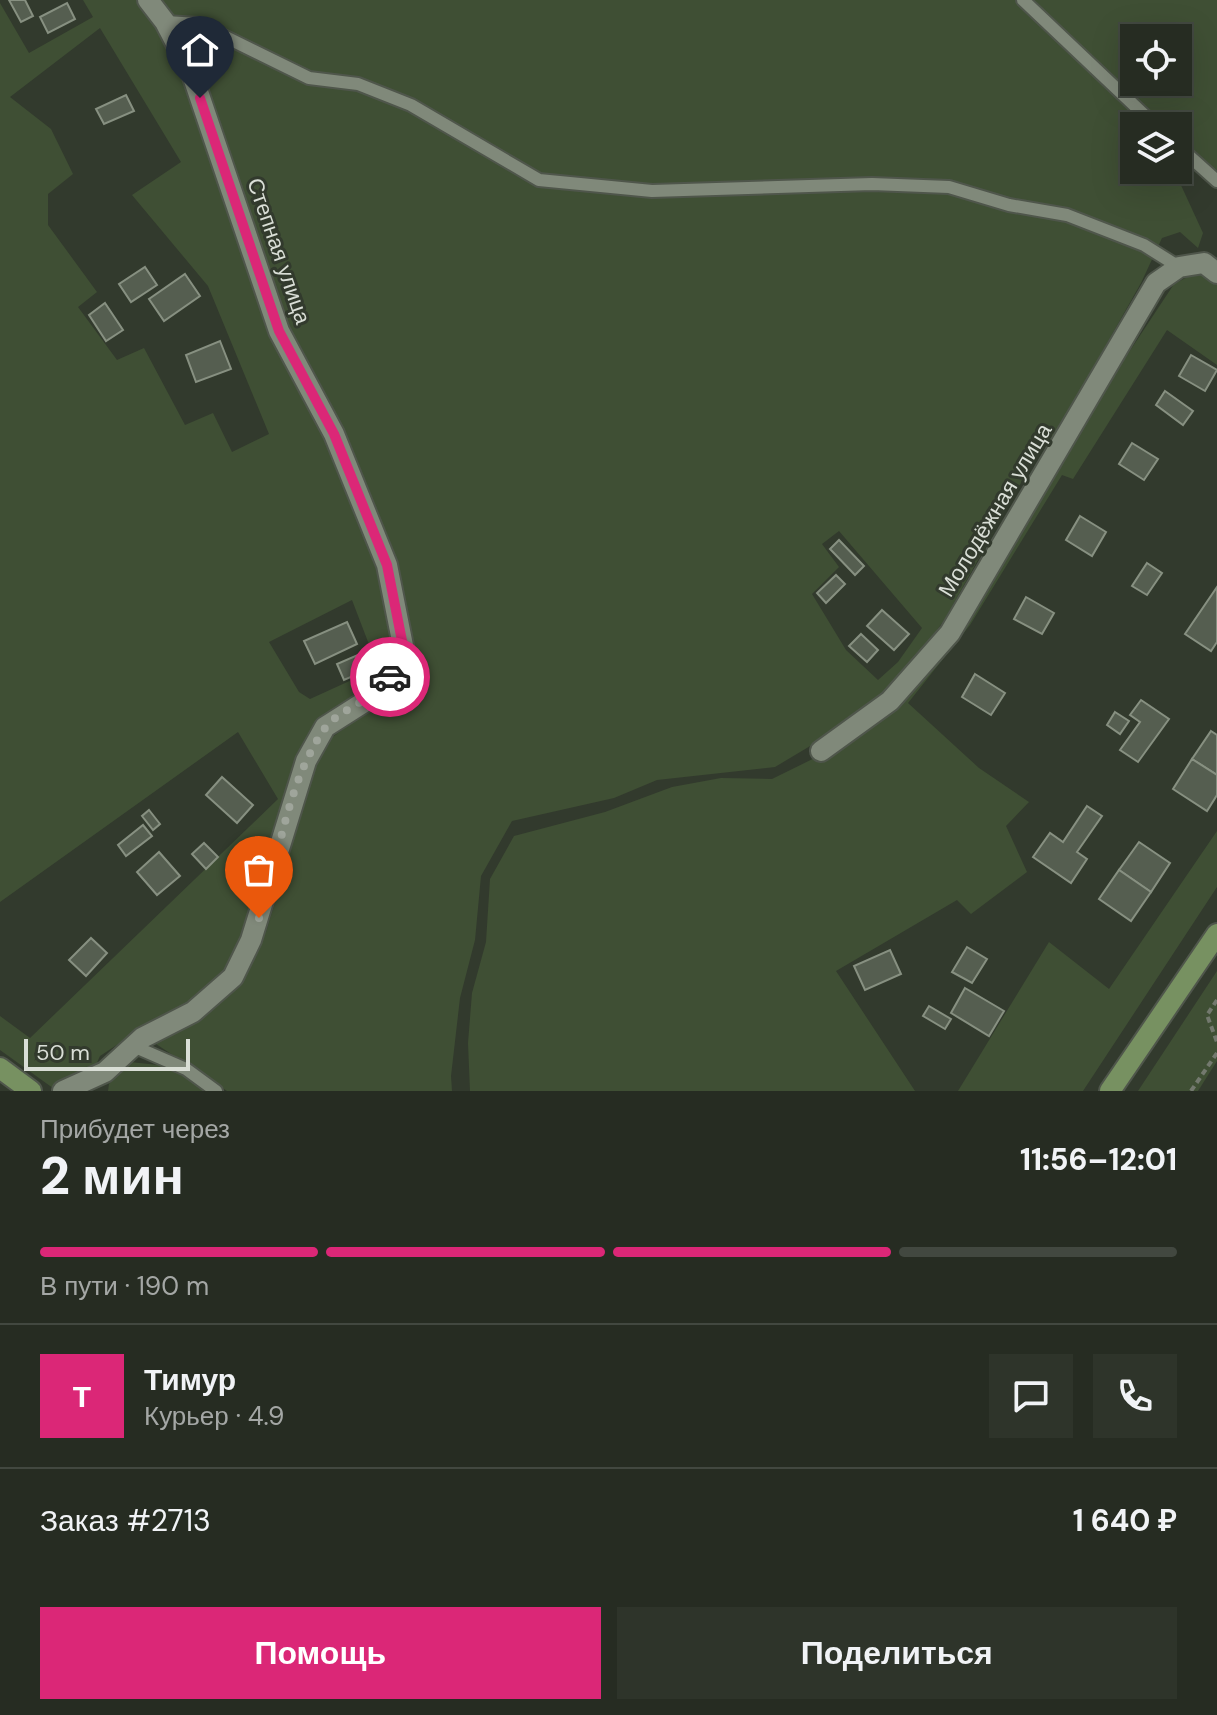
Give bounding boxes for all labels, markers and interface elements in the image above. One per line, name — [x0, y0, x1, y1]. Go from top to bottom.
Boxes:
pin — [166, 16, 234, 98]
map controls — [1120, 24, 1192, 184]
button: locate — [1120, 24, 1192, 96]
icon: home — [178, 28, 222, 72]
button: layers — [1120, 112, 1192, 184]
street label: Степная улица — [240, 174, 318, 329]
street label: Молодёжная улица — [932, 417, 1059, 602]
courier — [350, 637, 430, 717]
icon: car — [368, 655, 412, 699]
pin — [225, 836, 293, 918]
icon: bag — [237, 848, 281, 892]
scale bar — [24, 1035, 190, 1071]
text: 50 m — [36, 1038, 90, 1067]
text: Прибудет через — [40, 1112, 230, 1146]
text: 11:56–12:01 — [1020, 1140, 1177, 1179]
text: 2 мин — [40, 1142, 184, 1210]
text: В пути · 190 m — [40, 1269, 209, 1303]
button: chat — [989, 1354, 1073, 1438]
button: phone — [1093, 1354, 1177, 1438]
text: Тимур — [144, 1360, 236, 1399]
text: Т — [73, 1377, 91, 1416]
text: Курьер · 4.9 — [144, 1399, 284, 1433]
text: Заказ #2713 — [40, 1501, 211, 1540]
text: 1 640 ₽ — [1073, 1501, 1177, 1540]
button: Помощь — [40, 1607, 601, 1699]
button: Поделиться — [617, 1607, 1177, 1699]

